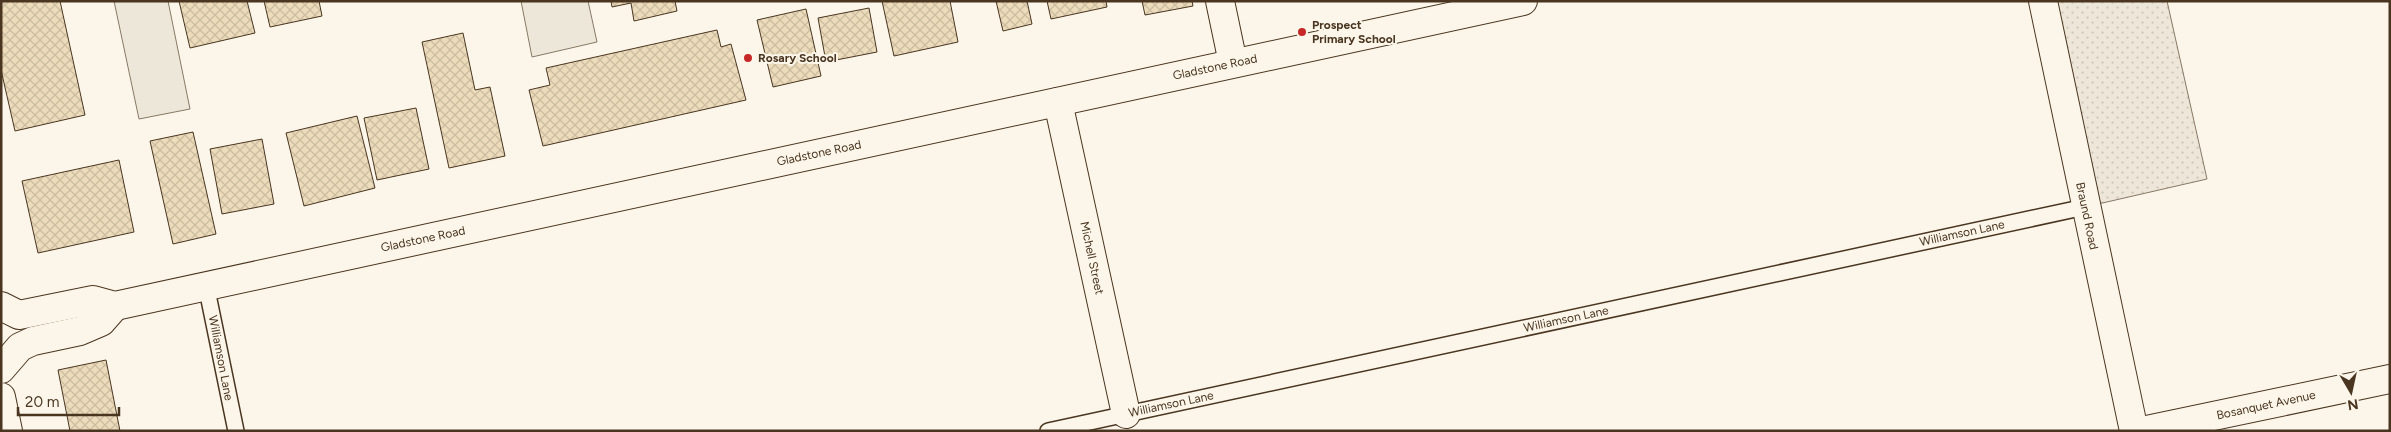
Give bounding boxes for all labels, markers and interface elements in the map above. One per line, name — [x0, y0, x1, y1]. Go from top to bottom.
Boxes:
place label: Prospect Primary School — [1312, 18, 1396, 46]
marker: Prospect Primary School — [1296, 26, 1308, 38]
place label: Rosary School — [758, 51, 837, 65]
street label: Gladstone Road — [1172, 51, 1258, 83]
marker: Rosary School — [742, 52, 754, 64]
street label: Gladstone Road — [776, 137, 862, 169]
street label: Braund Road — [2073, 181, 2101, 251]
street label: Williamson Lane — [1918, 217, 2006, 249]
street label: Michell Street — [1077, 220, 1107, 296]
street label: Gladstone Road — [380, 223, 466, 255]
street label: Williamson Lane — [1522, 303, 1610, 335]
street label: Williamson Lane — [206, 314, 236, 402]
north arrow — [2326, 367, 2376, 417]
scale bar — [18, 384, 119, 416]
street label: Williamson Lane — [1127, 388, 1215, 420]
street label: Bosanquet Avenue — [2215, 388, 2317, 422]
text: 20 m — [25, 393, 59, 411]
text: N — [2346, 395, 2360, 414]

